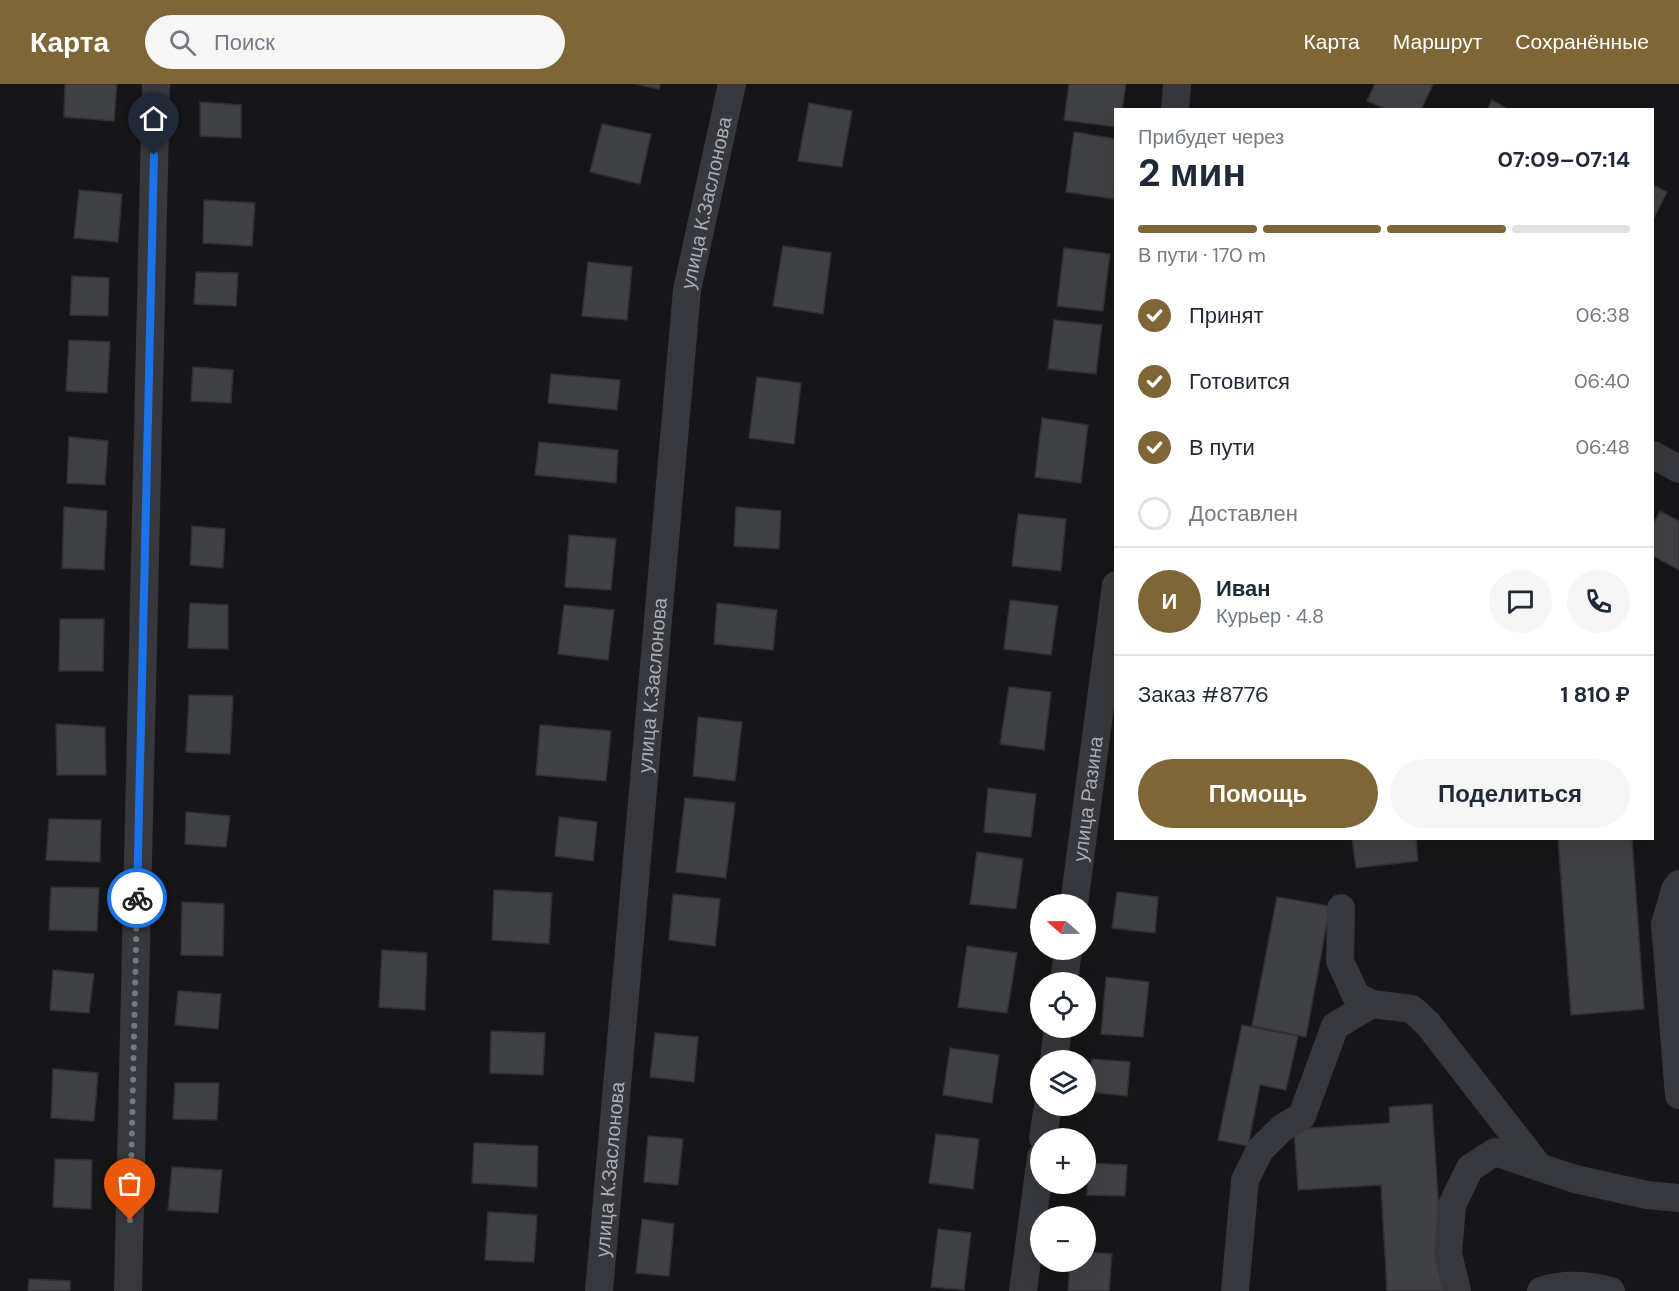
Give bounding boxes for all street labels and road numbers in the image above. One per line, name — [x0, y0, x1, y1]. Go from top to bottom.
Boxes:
street label: улица К.Заслонова — [675, 113, 738, 292]
street label: улица К.Заслонова — [632, 596, 673, 774]
street label: улица Разина — [1067, 734, 1109, 863]
street label: улица К.Заслонова — [589, 1080, 630, 1258]

